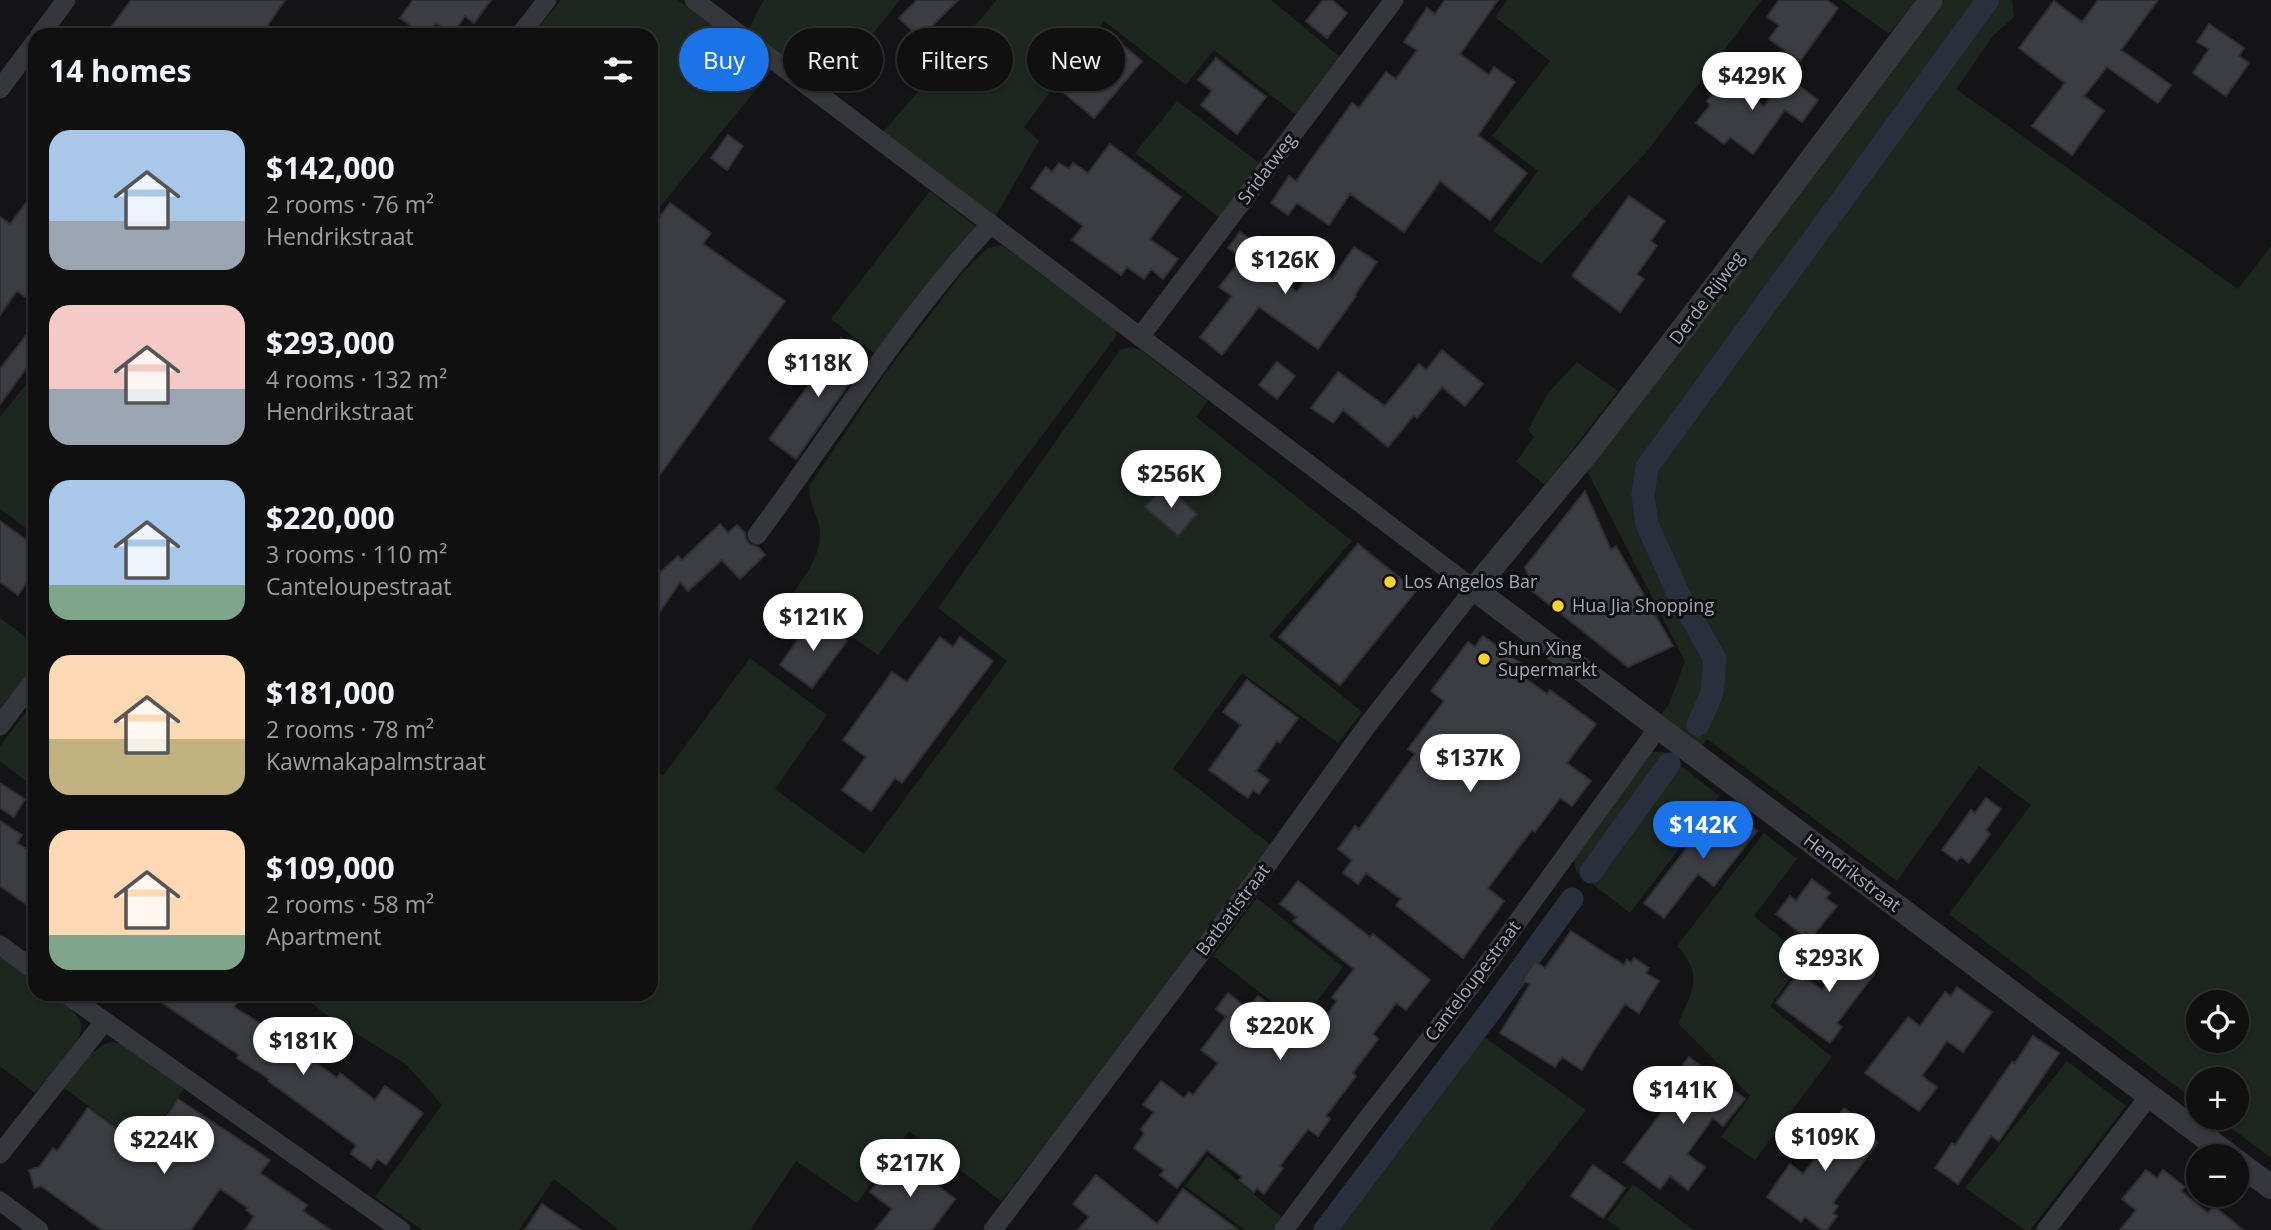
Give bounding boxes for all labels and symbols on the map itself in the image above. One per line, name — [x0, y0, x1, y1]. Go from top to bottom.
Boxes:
pin: $429K — [1703, 52, 1801, 112]
street label: Sridatweg — [1232, 128, 1301, 209]
pin: $126K — [1236, 236, 1334, 296]
street label: Derde Rijweg — [1663, 246, 1749, 349]
pin: $118K — [769, 340, 867, 399]
pin: $256K — [1122, 450, 1220, 510]
place label: Los Angelos Bar — [1404, 569, 1538, 593]
marker: Los Angelos Bar — [1382, 574, 1398, 590]
place label: Hua Jia Shopping — [1572, 593, 1714, 617]
pin: $121K — [764, 594, 862, 653]
marker: Hua Jia Shopping — [1550, 598, 1566, 614]
place label: Shun Xing Supermarkt — [1498, 636, 1597, 681]
marker: Shun Xing Supermarkt — [1476, 651, 1492, 667]
pin: $137K — [1421, 734, 1519, 794]
pin: $142K — [1654, 802, 1752, 861]
street label: Hendrikstraat — [1799, 828, 1906, 917]
street label: Batbatistraat — [1190, 859, 1275, 960]
street label: Canteloupestraat — [1419, 915, 1525, 1046]
pin: $293K — [1780, 934, 1878, 994]
pin: $220K — [1231, 1002, 1329, 1062]
pin: $181K — [254, 1018, 352, 1077]
pin: $141K — [1634, 1066, 1732, 1126]
pin: $109K — [1776, 1114, 1874, 1173]
pin: $224K — [115, 1116, 213, 1176]
pin: $217K — [861, 1140, 959, 1199]

